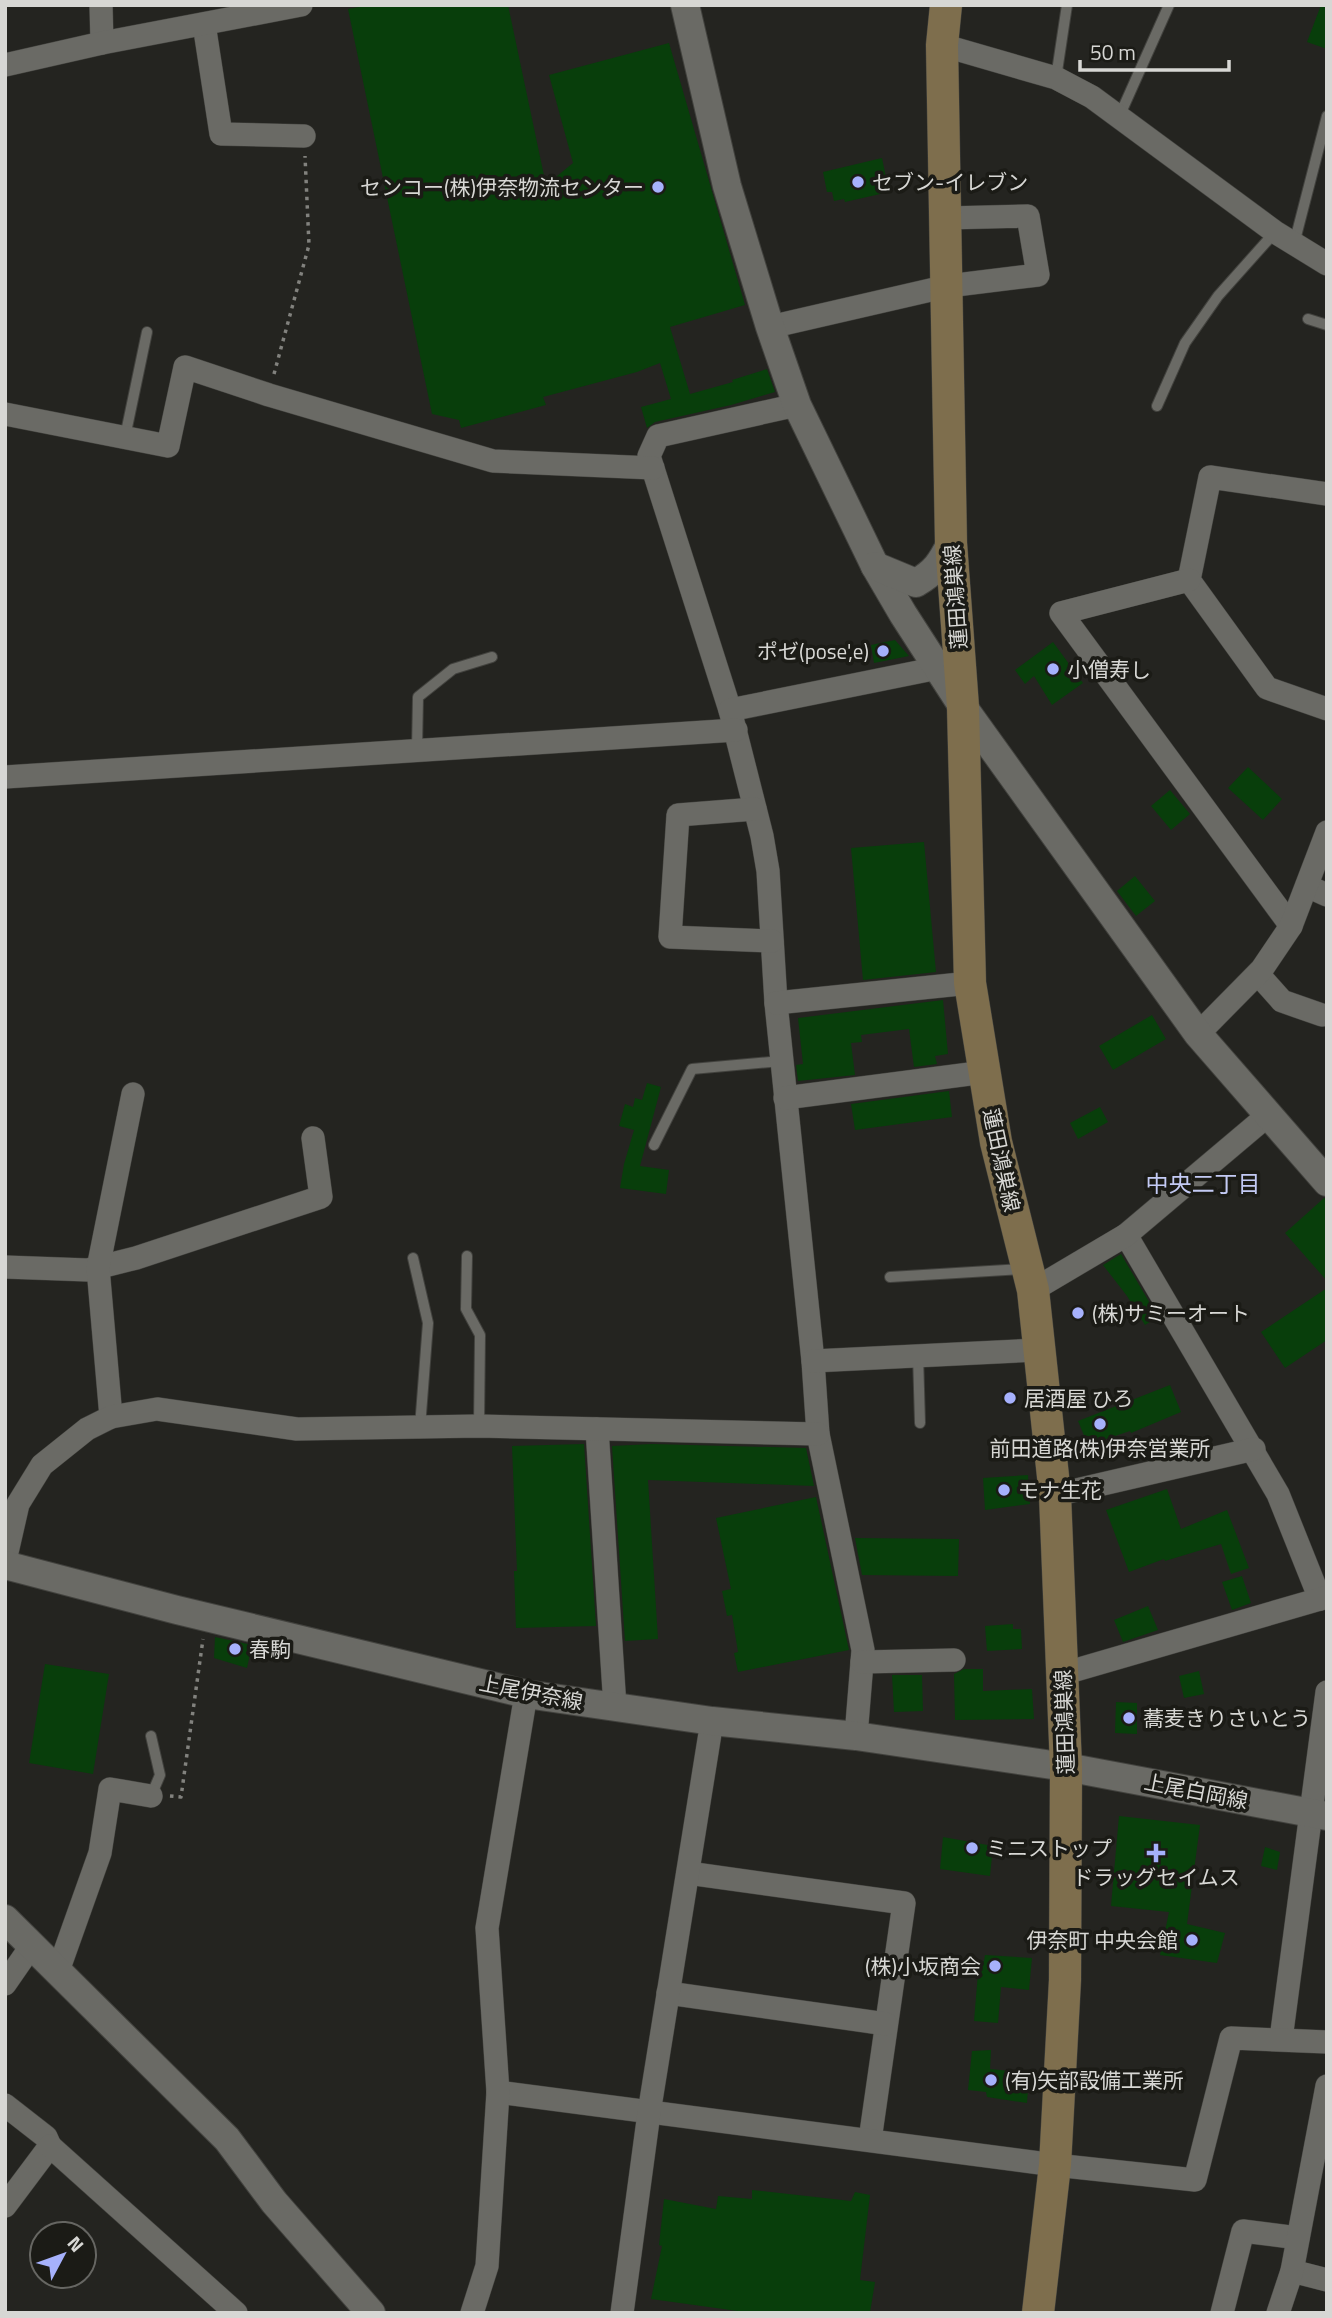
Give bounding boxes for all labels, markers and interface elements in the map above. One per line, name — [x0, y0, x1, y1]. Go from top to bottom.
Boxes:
scale bar — [1080, 28, 1229, 72]
text: 50 m — [1090, 36, 1136, 68]
place label: セブン-イレブン — [872, 166, 1028, 198]
place label: センコー(株)伊奈物流センター — [360, 171, 644, 203]
marker: セブン-イレブン — [850, 174, 866, 190]
marker: センコー(株)伊奈物流センター — [650, 179, 666, 195]
street label: 蓮田鴻巣線 — [935, 544, 975, 650]
place label: ポゼ(pose',e) — [757, 635, 869, 667]
marker: ポゼ(pose',e) — [875, 643, 891, 659]
place label: 小僧寿し — [1067, 653, 1151, 685]
marker: 小僧寿し — [1045, 661, 1061, 677]
street label: 蓮田鴻巣線 — [975, 1105, 1029, 1215]
district label: 中央二丁目 — [1146, 1166, 1261, 1201]
place label: (株)サミーオート — [1092, 1297, 1250, 1329]
marker: (株)サミーオート — [1070, 1305, 1086, 1321]
place label: 居酒屋 ひろ — [1024, 1382, 1134, 1414]
marker: 居酒屋 ひろ — [1002, 1390, 1018, 1406]
marker: 前田道路(株)伊奈営業所 — [1092, 1416, 1108, 1432]
place label: 前田道路(株)伊奈営業所 — [989, 1432, 1211, 1464]
place label: モナ生花 — [1018, 1474, 1102, 1506]
marker: モナ生花 — [996, 1482, 1012, 1498]
place label: 春駒 — [249, 1633, 291, 1665]
marker: 春駒 — [227, 1641, 243, 1657]
street label: 上尾伊奈線 — [476, 1666, 586, 1718]
street label: 蓮田鴻巣線 — [1046, 1669, 1082, 1775]
place label: 蕎麦きりさいとう — [1143, 1702, 1311, 1734]
marker: 蕎麦きりさいとう — [1121, 1710, 1137, 1726]
street label: 上尾白岡線 — [1141, 1765, 1251, 1817]
place label: ミニストップ — [986, 1832, 1112, 1864]
marker: ミニストップ — [964, 1840, 980, 1856]
marker: ドラッグセイムス — [1148, 1845, 1164, 1861]
place label: ドラッグセイムス — [1072, 1861, 1240, 1893]
place label: 伊奈町 中央会館 — [1026, 1924, 1178, 1956]
marker: 伊奈町 中央会館 — [1184, 1932, 1200, 1948]
place label: (株)小坂商会 — [865, 1950, 981, 1982]
marker: (株)小坂商会 — [987, 1958, 1003, 1974]
place label: (有)矢部設備工業所 — [1005, 2064, 1184, 2096]
marker: (有)矢部設備工業所 — [983, 2072, 999, 2088]
north arrow — [28, 2220, 98, 2290]
text: N — [61, 2229, 91, 2258]

